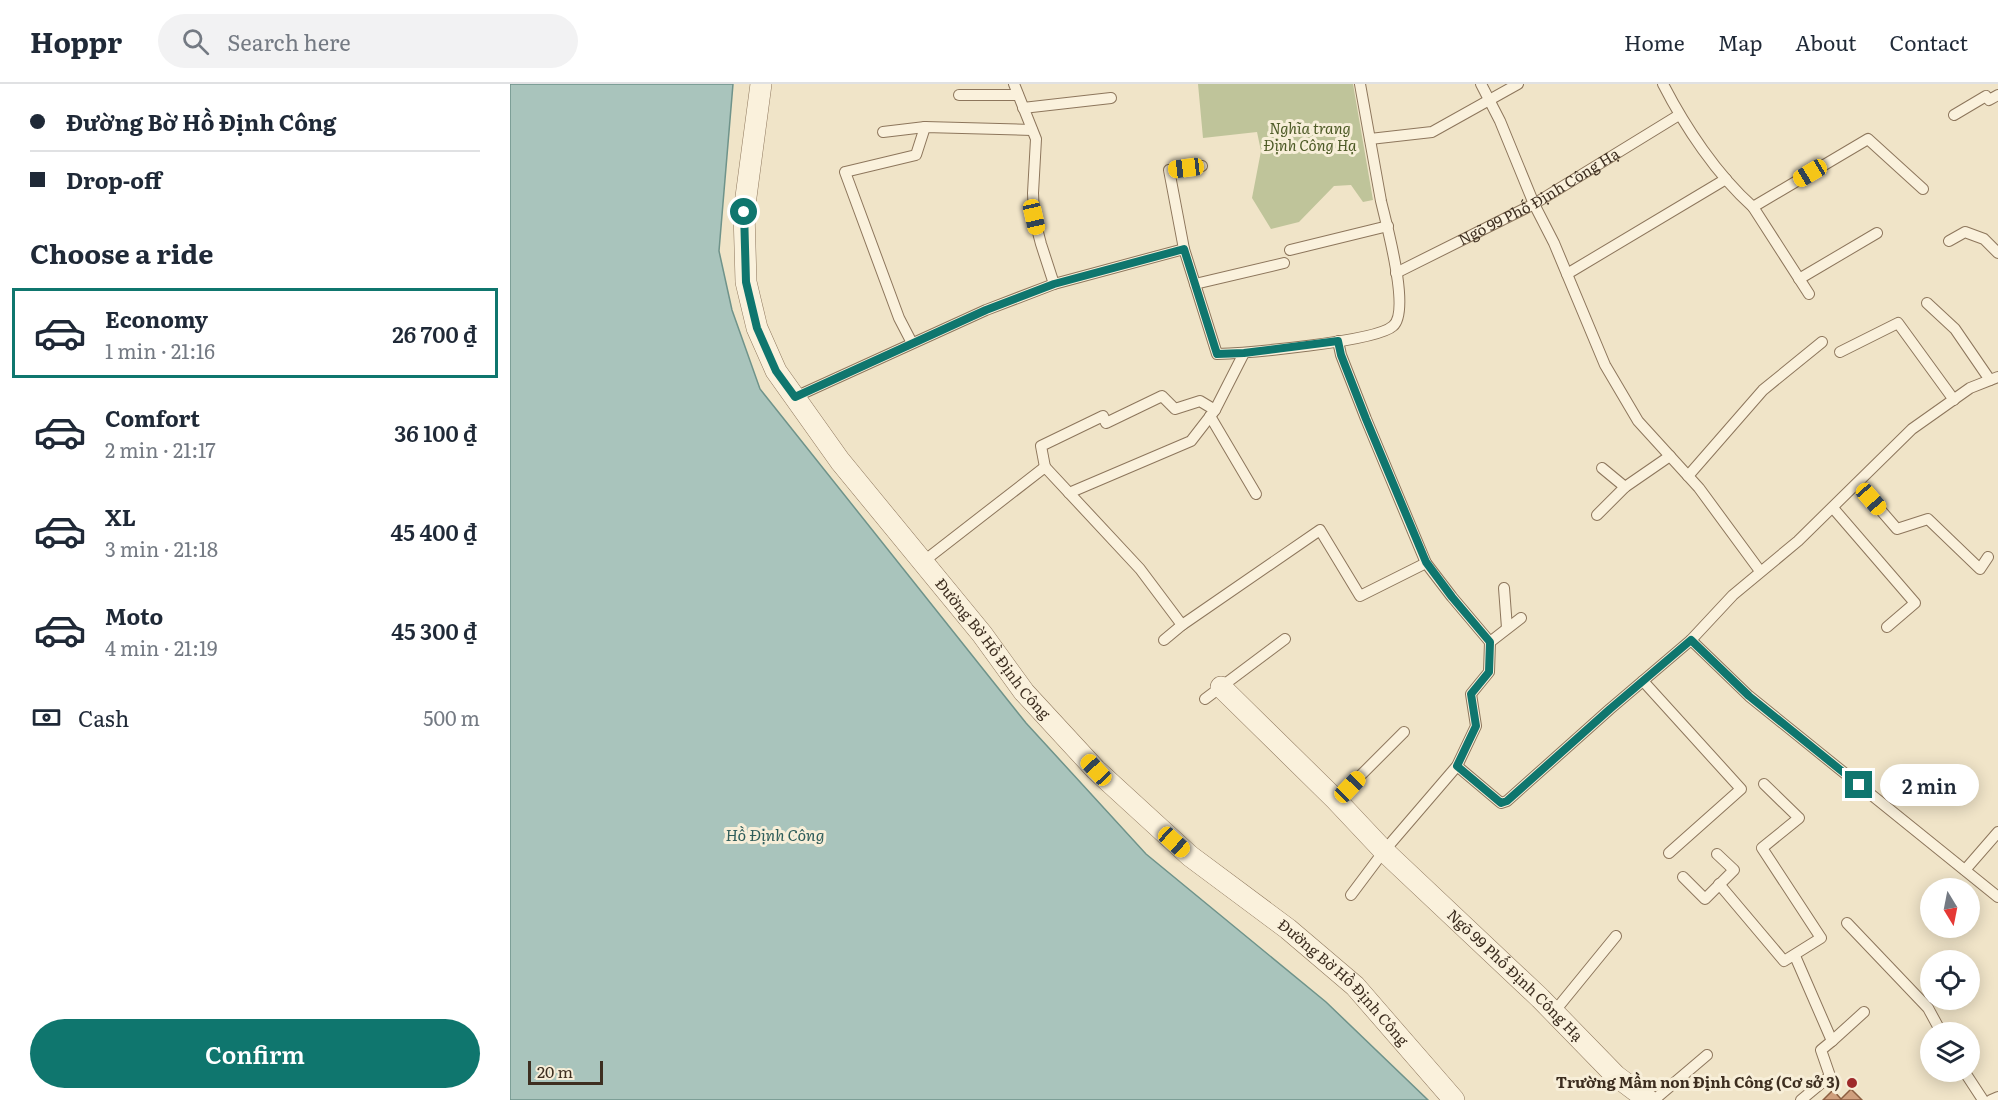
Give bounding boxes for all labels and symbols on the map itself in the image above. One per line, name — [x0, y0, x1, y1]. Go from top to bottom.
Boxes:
park label: Nghĩa trang Định Công Hạ — [1263, 116, 1357, 156]
street label: Ngõ 99 Phố Định Công Hạ — [1454, 141, 1624, 250]
car — [1790, 156, 1830, 190]
car — [1167, 157, 1205, 179]
car — [1021, 197, 1047, 237]
route start — [730, 198, 757, 225]
car — [1852, 480, 1890, 518]
street label: Đường Bờ Hồ Định Công — [930, 572, 1057, 724]
car — [1077, 751, 1115, 789]
callout: 2 min — [1880, 764, 1979, 806]
car — [1331, 768, 1369, 806]
route end — [1845, 771, 1872, 798]
water label: Hồ Định Công — [726, 822, 824, 846]
car — [1155, 823, 1193, 861]
north arrow — [1920, 878, 1980, 938]
street label: Ngõ 99 Phố Định Công Hạ — [1443, 903, 1590, 1047]
street label: Đường Bờ Hồ Định Công — [1274, 912, 1415, 1051]
scale bar — [528, 1058, 603, 1086]
place label: Trường Mầm non Định Công (Cơ sở 3) — [1556, 1070, 1840, 1093]
marker: Trường Mầm non Định Công (Cơ sở 3) — [1845, 1076, 1859, 1090]

